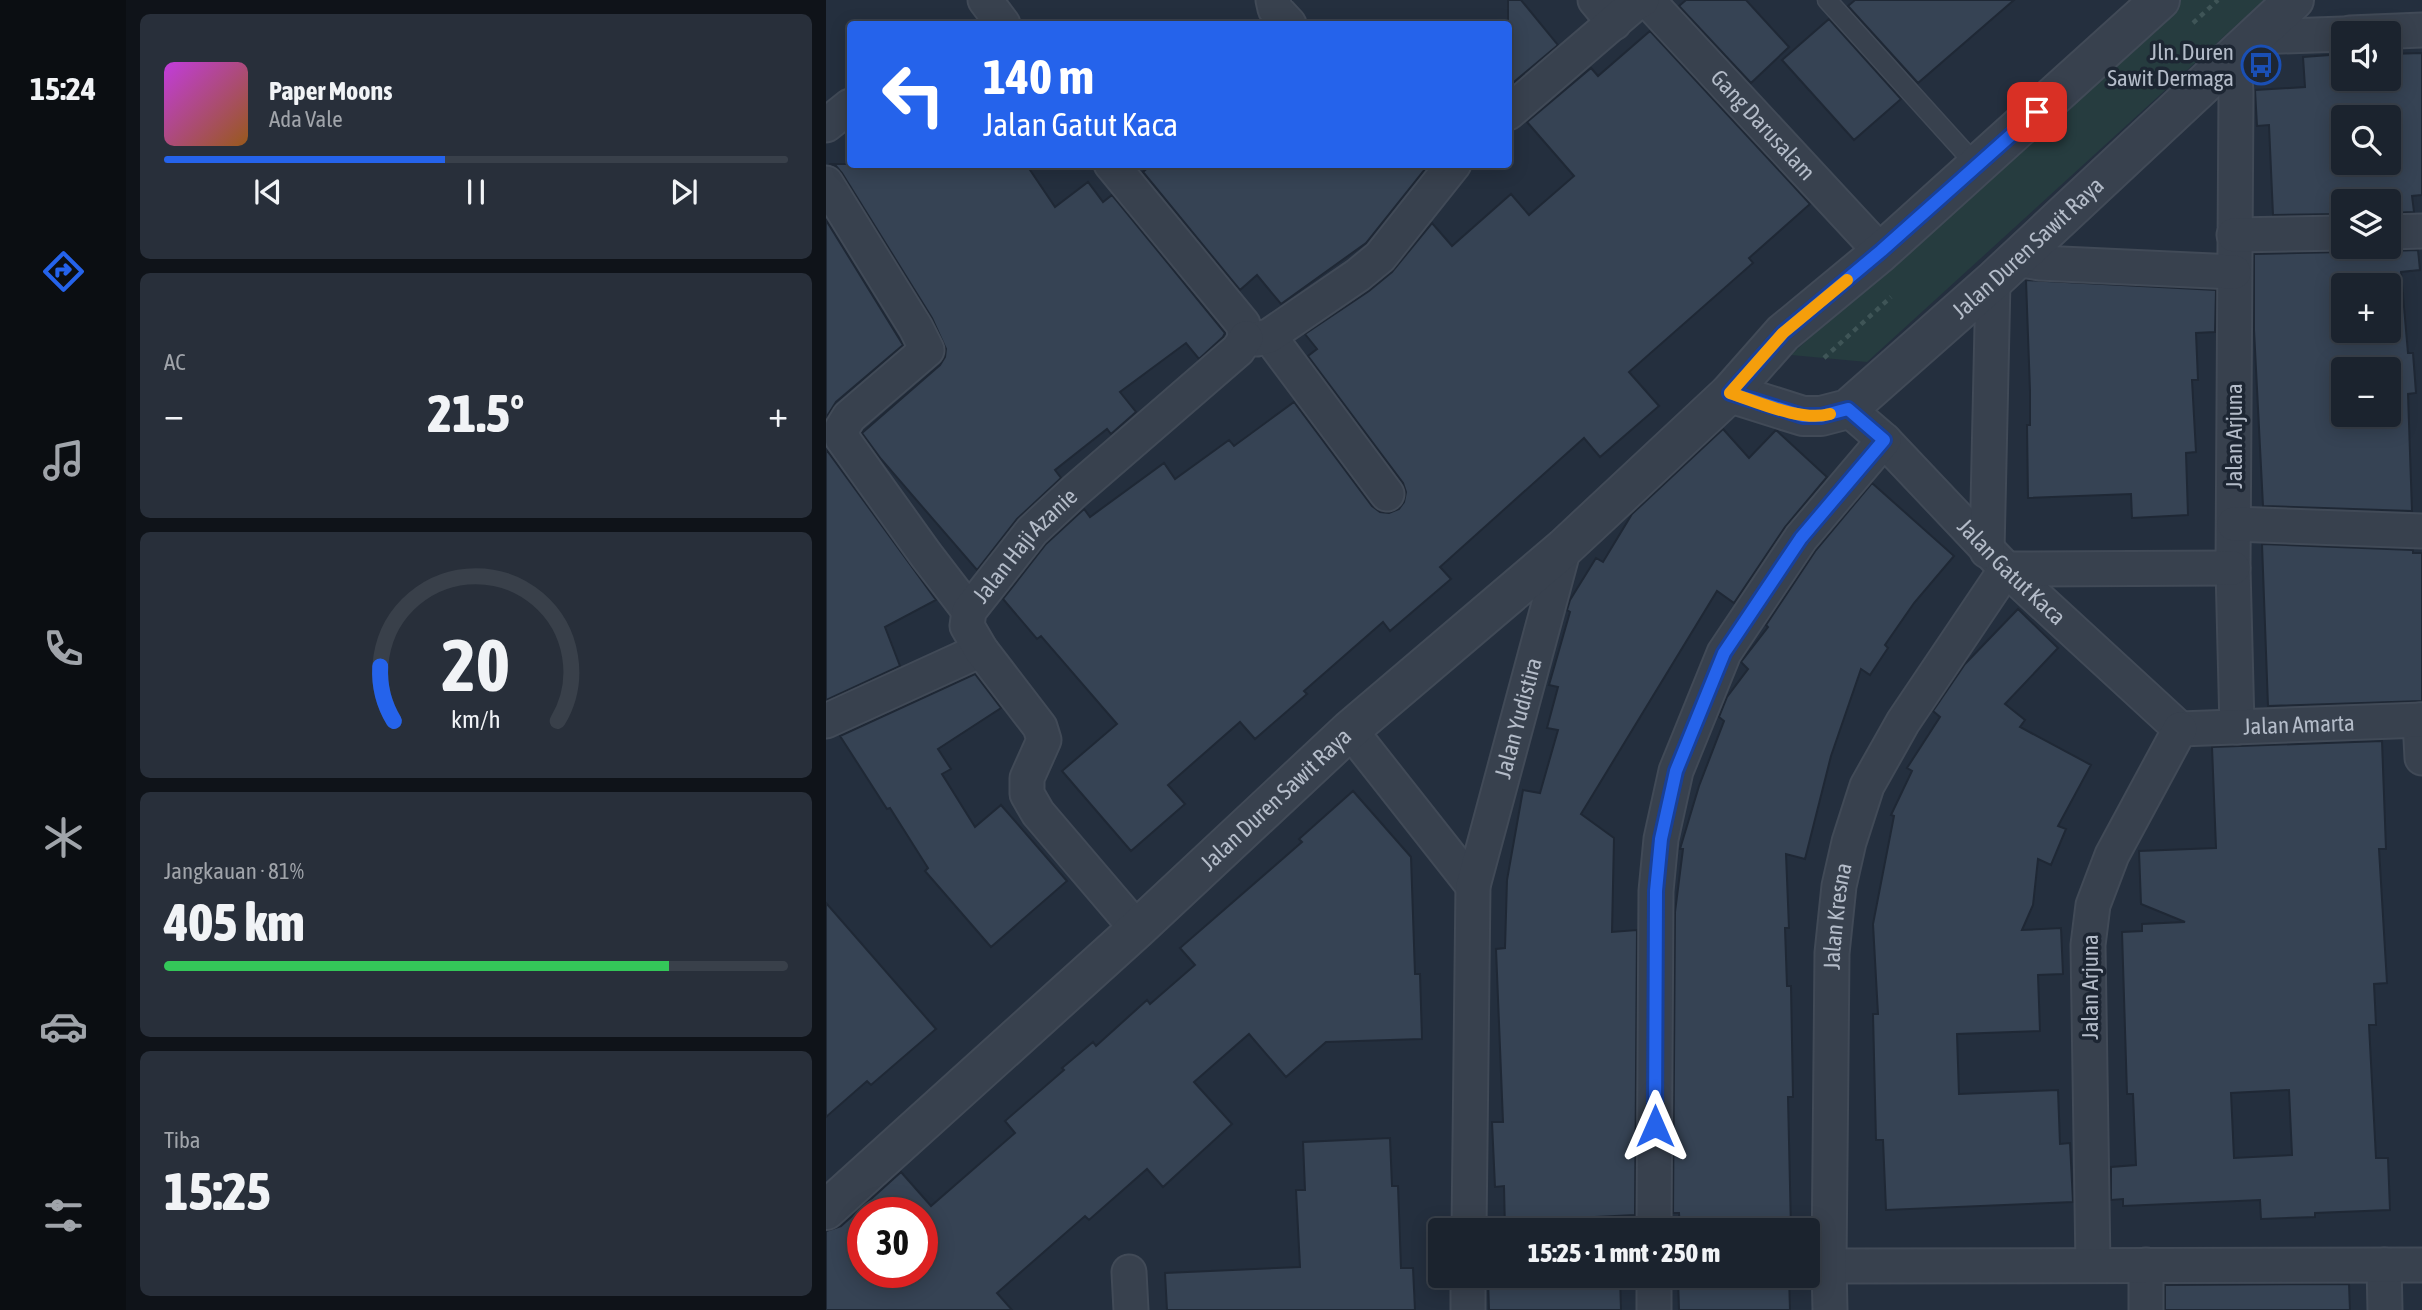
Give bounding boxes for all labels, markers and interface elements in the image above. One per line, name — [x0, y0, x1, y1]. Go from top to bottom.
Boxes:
map controls — [2331, 21, 2401, 427]
button: sound — [2331, 21, 2401, 91]
place label: Jln. Duren Sawit Dermaga — [2107, 39, 2234, 91]
bus stop icon: Jln. Duren Sawit Dermaga — [2240, 44, 2282, 86]
text: 140 m — [983, 48, 1094, 104]
icon: left — [868, 49, 959, 140]
street label: Gang Darusalam — [1706, 64, 1821, 185]
text: 15:24 — [30, 70, 96, 107]
text: Paper Moons — [269, 76, 392, 106]
pin — [2007, 82, 2067, 142]
icon: arrive — [2018, 93, 2056, 131]
button: search — [2331, 105, 2401, 175]
text: Ada Vale — [269, 106, 343, 132]
text: Jalan Gatut Kaca — [983, 106, 1178, 143]
street label: Jalan Duren Sawit Raya — [1947, 172, 2109, 324]
icon: previous — [249, 173, 287, 211]
icon: pause — [457, 173, 495, 211]
icon: next — [665, 173, 703, 211]
button: layers — [2331, 189, 2401, 259]
icon: directions — [39, 247, 88, 296]
button: + — [2331, 273, 2401, 343]
text: AC — [164, 349, 186, 375]
button: − — [2331, 357, 2401, 427]
text: 21.5° — [428, 383, 524, 443]
street label: Jalan Arjuna — [2221, 383, 2247, 489]
text: − — [164, 392, 184, 435]
text: + — [768, 392, 788, 435]
icon: music — [39, 436, 88, 485]
street label: Jalan Haji Azanie — [968, 483, 1082, 608]
street label: Jalan Gatut Kaca — [1952, 513, 2071, 630]
text: 20 — [442, 623, 510, 706]
icon: phone — [39, 624, 88, 673]
street label: Jalan Yudistira — [1490, 655, 1547, 781]
text: km/h — [451, 705, 501, 733]
street label: Jalan Amarta — [2243, 710, 2355, 740]
street label: Jalan Duren Sawit Raya — [1195, 723, 1356, 876]
icon: climate — [39, 813, 88, 862]
text: Jangkauan · 81% — [164, 858, 304, 884]
street label: Jalan Kresna — [1819, 860, 1857, 970]
text: 405 km — [164, 892, 305, 952]
street label: Jalan Arjuna — [2077, 934, 2103, 1040]
icon: car — [39, 1002, 88, 1051]
position arrow — [1618, 1089, 1692, 1163]
text: Tiba — [164, 1127, 201, 1153]
text: 15:25 — [164, 1161, 271, 1221]
icon: filters — [39, 1191, 88, 1240]
speed limit sign: 30 — [847, 1197, 938, 1288]
text: 15:25 · 1 mnt · 250 m — [1528, 1238, 1720, 1268]

